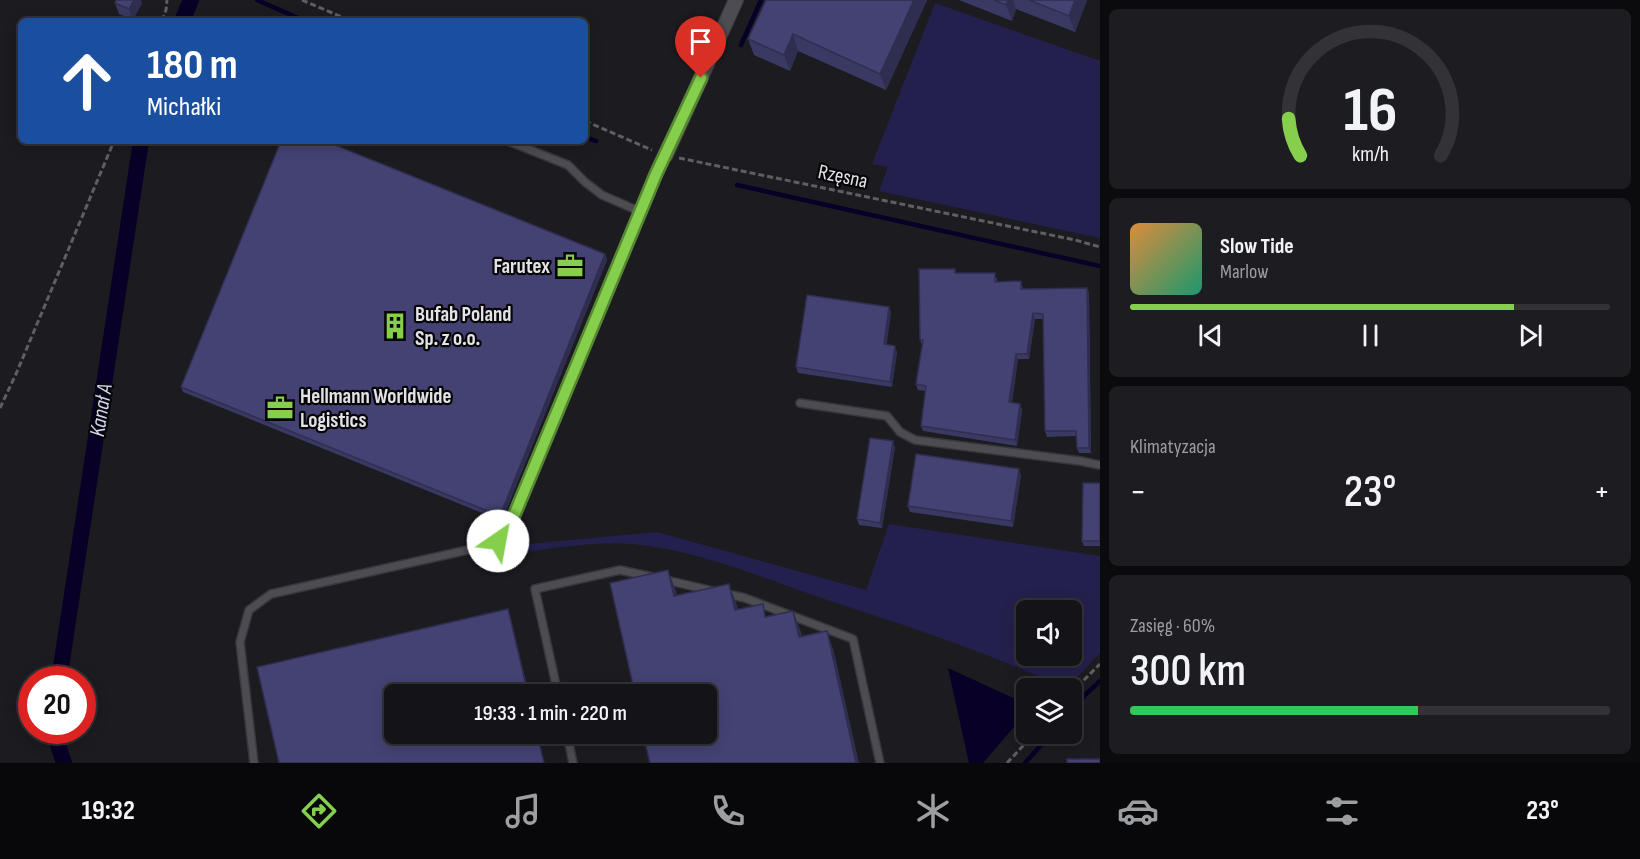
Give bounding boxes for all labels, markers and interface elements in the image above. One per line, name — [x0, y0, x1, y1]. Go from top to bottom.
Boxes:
pin — [675, 16, 726, 78]
icon: arrive — [684, 25, 717, 58]
text: 180 m — [147, 40, 238, 91]
icon: ahead — [48, 42, 126, 120]
text: 16 — [1343, 74, 1397, 149]
text: Michałki — [147, 91, 221, 123]
text: km/h — [1351, 142, 1389, 167]
street label: Rzęsna — [816, 159, 870, 194]
text: Slow Tide — [1220, 233, 1294, 260]
office icon: Farutex — [555, 251, 585, 281]
place label: Farutex — [493, 254, 550, 279]
text: Marlow — [1220, 260, 1268, 284]
place label: Bufab Poland Sp. z o.o. — [415, 302, 511, 351]
building icon: Bufab Poland Sp. z o.o. — [380, 311, 410, 341]
icon: previous — [1194, 319, 1227, 352]
icon: pause — [1354, 319, 1387, 352]
icon: next — [1514, 319, 1547, 352]
water label: Kanał A — [84, 382, 119, 439]
place label: Hellmann Worldwide Logistics — [300, 384, 451, 433]
office icon: Hellmann Worldwide Logistics — [265, 393, 295, 423]
text: Klimatyzacja — [1130, 435, 1216, 459]
text: 23° — [1344, 465, 1396, 520]
text: − — [1130, 472, 1146, 512]
text: + — [1594, 472, 1610, 512]
position arrow — [466, 509, 530, 573]
map controls — [1016, 600, 1082, 744]
button: sound — [1016, 600, 1082, 666]
text: Zasięg · 60% — [1130, 614, 1215, 638]
text: 300 km — [1130, 644, 1246, 699]
speed limit sign: 20 — [18, 666, 96, 744]
button: layers — [1016, 678, 1082, 744]
text: 19:33 · 1 min · 220 m — [474, 700, 627, 727]
icon: directions — [298, 790, 340, 832]
icon: music — [502, 790, 544, 832]
icon: phone — [707, 790, 749, 832]
icon: climate — [912, 790, 954, 832]
icon: car — [1117, 790, 1159, 832]
icon: filters — [1321, 790, 1363, 832]
text: 19:32 — [81, 795, 135, 827]
text: 23° — [1526, 795, 1559, 827]

